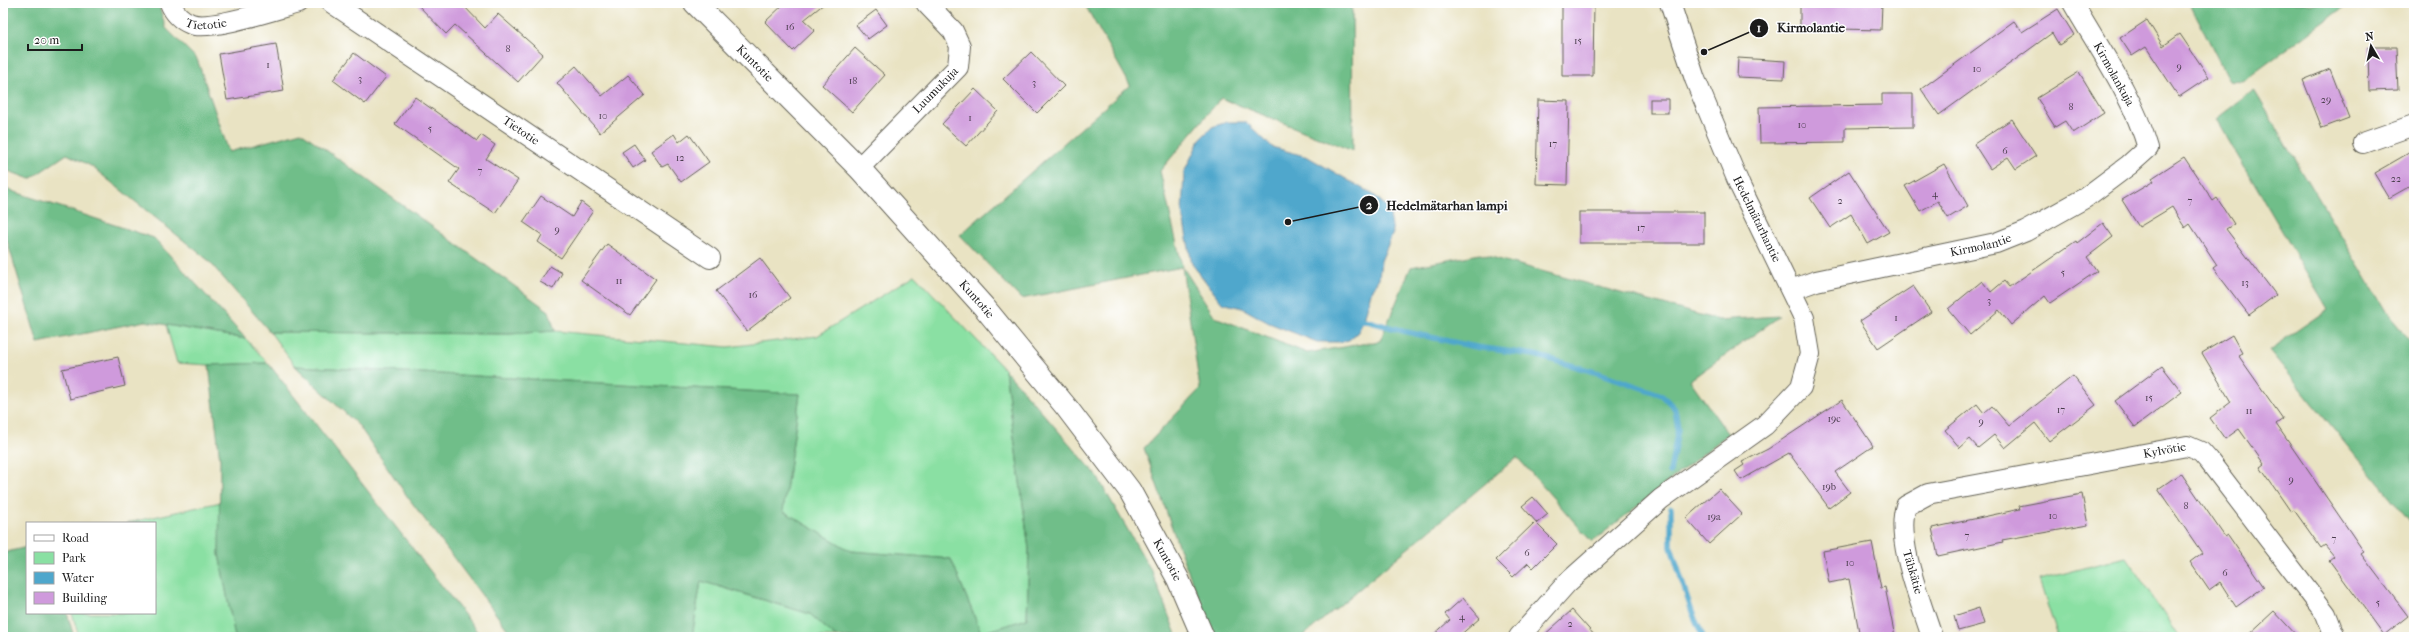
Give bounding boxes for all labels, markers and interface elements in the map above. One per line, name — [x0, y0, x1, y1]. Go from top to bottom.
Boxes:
street label: Tietotie — [183, 15, 228, 32]
callout: Kirmolantie — [1749, 15, 1853, 40]
text: Kirmolantie — [1777, 20, 1846, 35]
house number: 16 — [786, 21, 795, 33]
text: 1 — [1757, 21, 1761, 35]
scale bar — [28, 26, 82, 52]
north arrow — [2351, 26, 2391, 66]
text: N — [2364, 29, 2375, 44]
text: 20 m — [34, 33, 59, 47]
house number: 15 — [1574, 35, 1582, 47]
street label: Kirmolankuja — [2091, 40, 2137, 109]
street label: Kuntotie — [734, 42, 776, 85]
house number: 8 — [505, 43, 511, 55]
house number: 1 — [266, 59, 270, 71]
house number: 9 — [2176, 61, 2182, 73]
house number: 10 — [1972, 63, 1982, 75]
street label: Luumukuja — [910, 64, 961, 116]
house number: 3 — [358, 73, 362, 85]
house number: 18 — [849, 75, 857, 87]
house number: 3 — [1032, 77, 1036, 89]
house number: 29 — [2321, 94, 2331, 106]
house number: 8 — [2068, 101, 2074, 113]
house number: 10 — [598, 110, 608, 122]
house number: 1 — [968, 112, 972, 124]
street label: Tietotie — [500, 113, 542, 148]
house number: 10 — [1797, 119, 1807, 131]
house number: 5 — [428, 123, 432, 135]
house number: 17 — [1549, 138, 1557, 150]
house number: 6 — [2002, 145, 2008, 157]
house number: 12 — [676, 152, 684, 164]
house number: 7 — [478, 165, 483, 177]
house number: 22 — [2391, 173, 2401, 185]
street label: Hedelmätarhantie — [1730, 174, 1784, 264]
house number: 4 — [1932, 188, 1939, 200]
callout: Hedelmätarhan lampi — [1359, 193, 1516, 218]
house number: 2 — [1837, 195, 1843, 207]
house number: 7 — [2188, 195, 2193, 207]
text: 2 — [1366, 198, 1373, 212]
text: Hedelmätarhan lampi — [1386, 198, 1508, 214]
house number: 17 — [1637, 222, 1645, 234]
house number: 9 — [554, 224, 560, 236]
street label: Kirmolantie — [1949, 231, 2013, 260]
house number: 5 — [2061, 267, 2065, 279]
house number: 11 — [615, 275, 623, 287]
street label: Kuntotie — [956, 277, 997, 321]
house number: 13 — [2241, 277, 2249, 289]
house number: 16 — [749, 289, 758, 301]
house number: 3 — [1987, 295, 1991, 307]
house number: 1 — [1894, 312, 1898, 324]
house number: 15 — [2145, 392, 2153, 404]
house number: 17 — [2057, 404, 2065, 416]
house number: 11 — [2245, 405, 2253, 417]
house number: 19c — [1827, 413, 1841, 425]
house number: 9 — [1978, 416, 1984, 428]
street label: Kylvötie — [2142, 439, 2187, 461]
house number: 9 — [2288, 474, 2294, 486]
house number: 19b — [1822, 481, 1836, 493]
house number: 8 — [2183, 500, 2189, 512]
house number: 10 — [2048, 510, 2058, 522]
house number: 19a — [1707, 511, 1721, 523]
legend — [26, 522, 156, 614]
house number: 7 — [1965, 530, 1970, 542]
text: Road — [62, 531, 89, 545]
house number: 7 — [2332, 533, 2337, 545]
street label: Kuntotie — [1150, 536, 1185, 584]
house number: 6 — [1524, 547, 1530, 559]
street label: Tähkätie — [1900, 548, 1926, 596]
text: Park — [62, 551, 87, 565]
house number: 10 — [1845, 557, 1855, 569]
house number: 6 — [2222, 567, 2228, 579]
text: Water — [61, 571, 95, 585]
text: Building — [62, 591, 107, 605]
house number: 5 — [2376, 597, 2380, 609]
house number: 4 — [1459, 611, 1466, 623]
house number: 2 — [1567, 618, 1573, 630]

